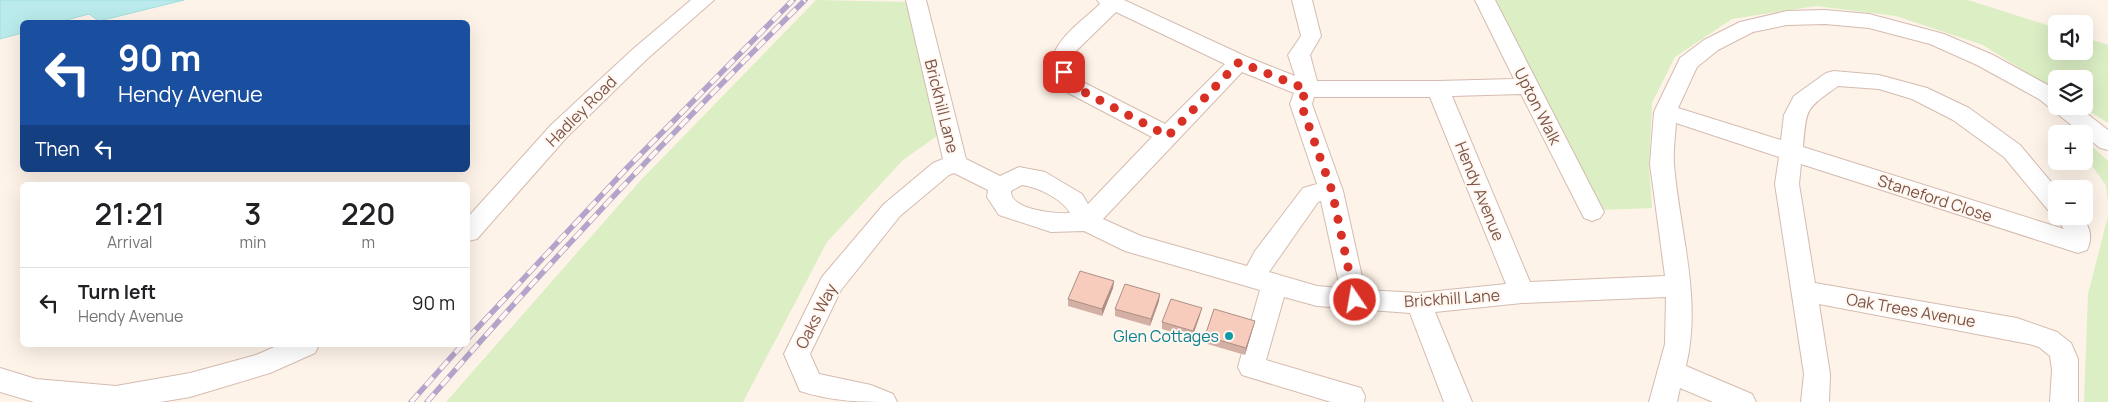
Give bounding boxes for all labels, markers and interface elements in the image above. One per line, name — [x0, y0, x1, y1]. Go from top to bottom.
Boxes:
map controls — [2048, 15, 2093, 225]
button: sound — [2048, 15, 2093, 60]
text: 90 m — [118, 34, 201, 82]
icon: left — [35, 40, 100, 105]
pin — [1043, 51, 1085, 93]
street label: Brickhill Lane — [920, 57, 964, 155]
icon: arrive — [1050, 58, 1078, 86]
street label: Upton Walk — [1509, 64, 1567, 149]
button: layers — [2048, 70, 2093, 115]
street label: Hadley Road — [541, 71, 621, 151]
text: Hendy Avenue — [118, 79, 263, 109]
button: + — [2048, 125, 2093, 170]
icon: left — [90, 135, 118, 163]
text: Then — [35, 136, 80, 162]
street label: Hendy Avenue — [1450, 138, 1510, 244]
street label: Staneford Close — [1875, 169, 1995, 227]
button: − — [2048, 180, 2093, 225]
text: 21:21 — [95, 193, 165, 234]
text: 3 — [244, 193, 262, 234]
text: 220 — [341, 193, 395, 234]
text: Arrival — [107, 231, 153, 253]
text: min — [240, 231, 266, 253]
text: m — [361, 231, 375, 253]
position arrow — [1328, 273, 1380, 325]
text: Turn left — [78, 279, 156, 305]
street label: Oaks Way — [790, 279, 842, 353]
street label: Brickhill Lane — [1403, 284, 1501, 312]
street label: Oak Trees Avenue — [1845, 288, 1977, 332]
icon: left — [35, 289, 63, 317]
text: 90 m — [412, 290, 455, 316]
text: Hendy Avenue — [78, 305, 183, 327]
place label: Glen Cottages — [1113, 325, 1219, 347]
marker: Glen Cottages — [1223, 330, 1235, 342]

